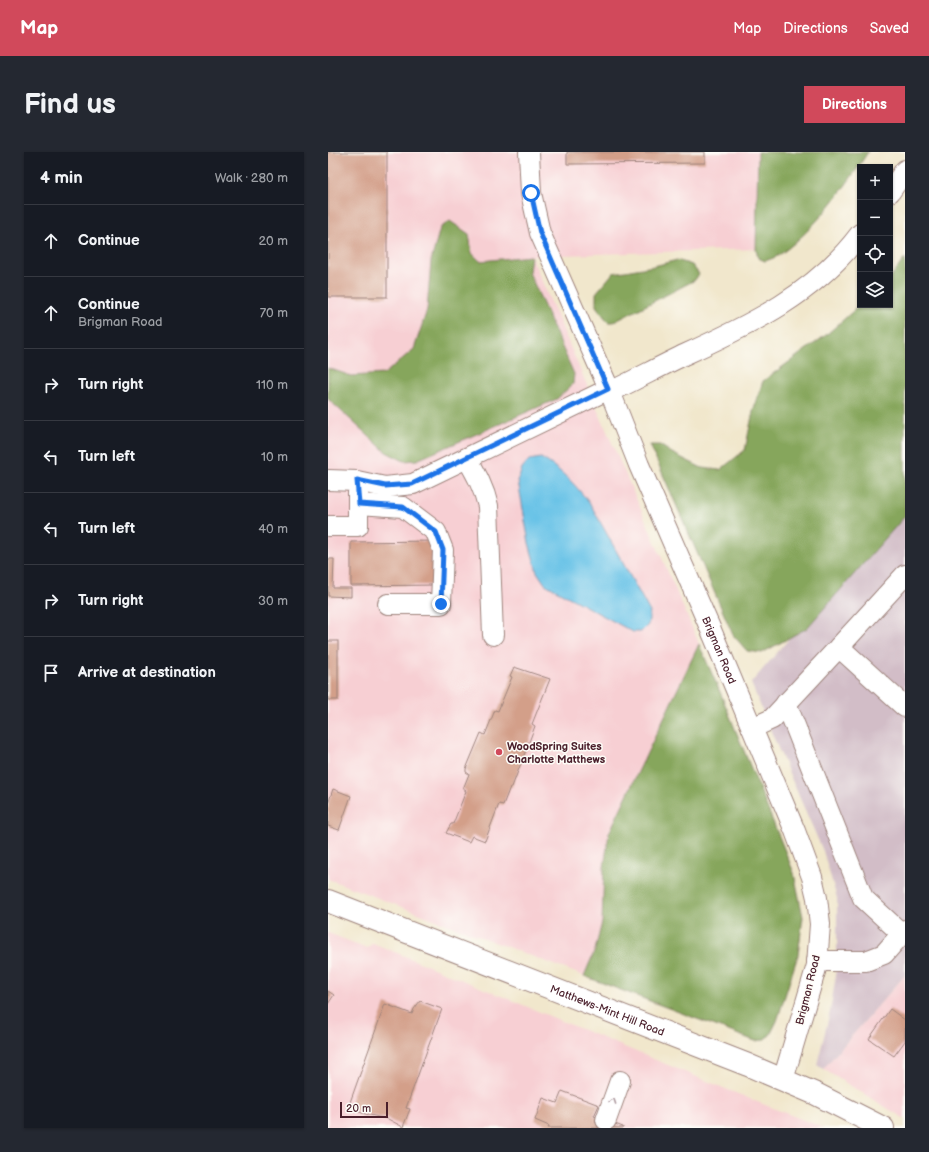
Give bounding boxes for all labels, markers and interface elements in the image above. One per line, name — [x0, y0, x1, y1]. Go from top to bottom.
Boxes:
text: Map — [20, 17, 58, 40]
text: Map — [733, 20, 761, 37]
text: Directions — [783, 20, 848, 37]
text: Saved — [870, 20, 909, 37]
button: Directions — [804, 86, 905, 123]
text: Find us — [24, 88, 116, 121]
map controls — [857, 164, 893, 308]
button: + — [857, 164, 893, 200]
text: 4 min — [40, 168, 83, 188]
text: Walk · 280 m — [215, 170, 288, 186]
route start — [522, 184, 540, 202]
button: − — [857, 200, 893, 236]
icon: ahead — [40, 230, 62, 252]
text: Continue — [78, 231, 140, 250]
text: 20 m — [258, 233, 288, 249]
button: locate — [857, 236, 893, 272]
button: layers — [857, 272, 893, 308]
text: Continue — [78, 295, 140, 314]
icon: ahead — [40, 302, 62, 324]
text: 70 m — [260, 305, 288, 321]
text: Brigman Road — [78, 314, 163, 330]
icon: right — [40, 374, 62, 396]
text: Turn right — [78, 375, 143, 394]
text: 110 m — [256, 377, 288, 393]
icon: left — [40, 446, 62, 468]
text: Turn left — [78, 447, 135, 466]
text: 10 m — [261, 449, 288, 465]
icon: left — [40, 518, 62, 540]
text: Turn left — [78, 519, 135, 538]
text: 40 m — [258, 521, 288, 537]
icon: right — [40, 590, 62, 612]
text: Turn right — [78, 591, 143, 610]
text: 30 m — [258, 593, 288, 609]
route end — [432, 595, 450, 613]
street label: Brigman Road — [699, 614, 739, 686]
icon: arrive — [40, 662, 62, 684]
text: Arrive at destination — [78, 663, 216, 682]
place label: WoodSpring Suites Charlotte Matthews — [507, 740, 606, 766]
marker: WoodSpring Suites Charlotte Matthews — [494, 747, 504, 757]
street label: Brigman Road — [793, 954, 823, 1026]
street label: Matthews-Mint Hill Road — [548, 982, 667, 1038]
one-way arrow — [609, 1097, 617, 1104]
scale bar — [340, 1100, 388, 1119]
text: 20 m — [346, 1102, 371, 1115]

